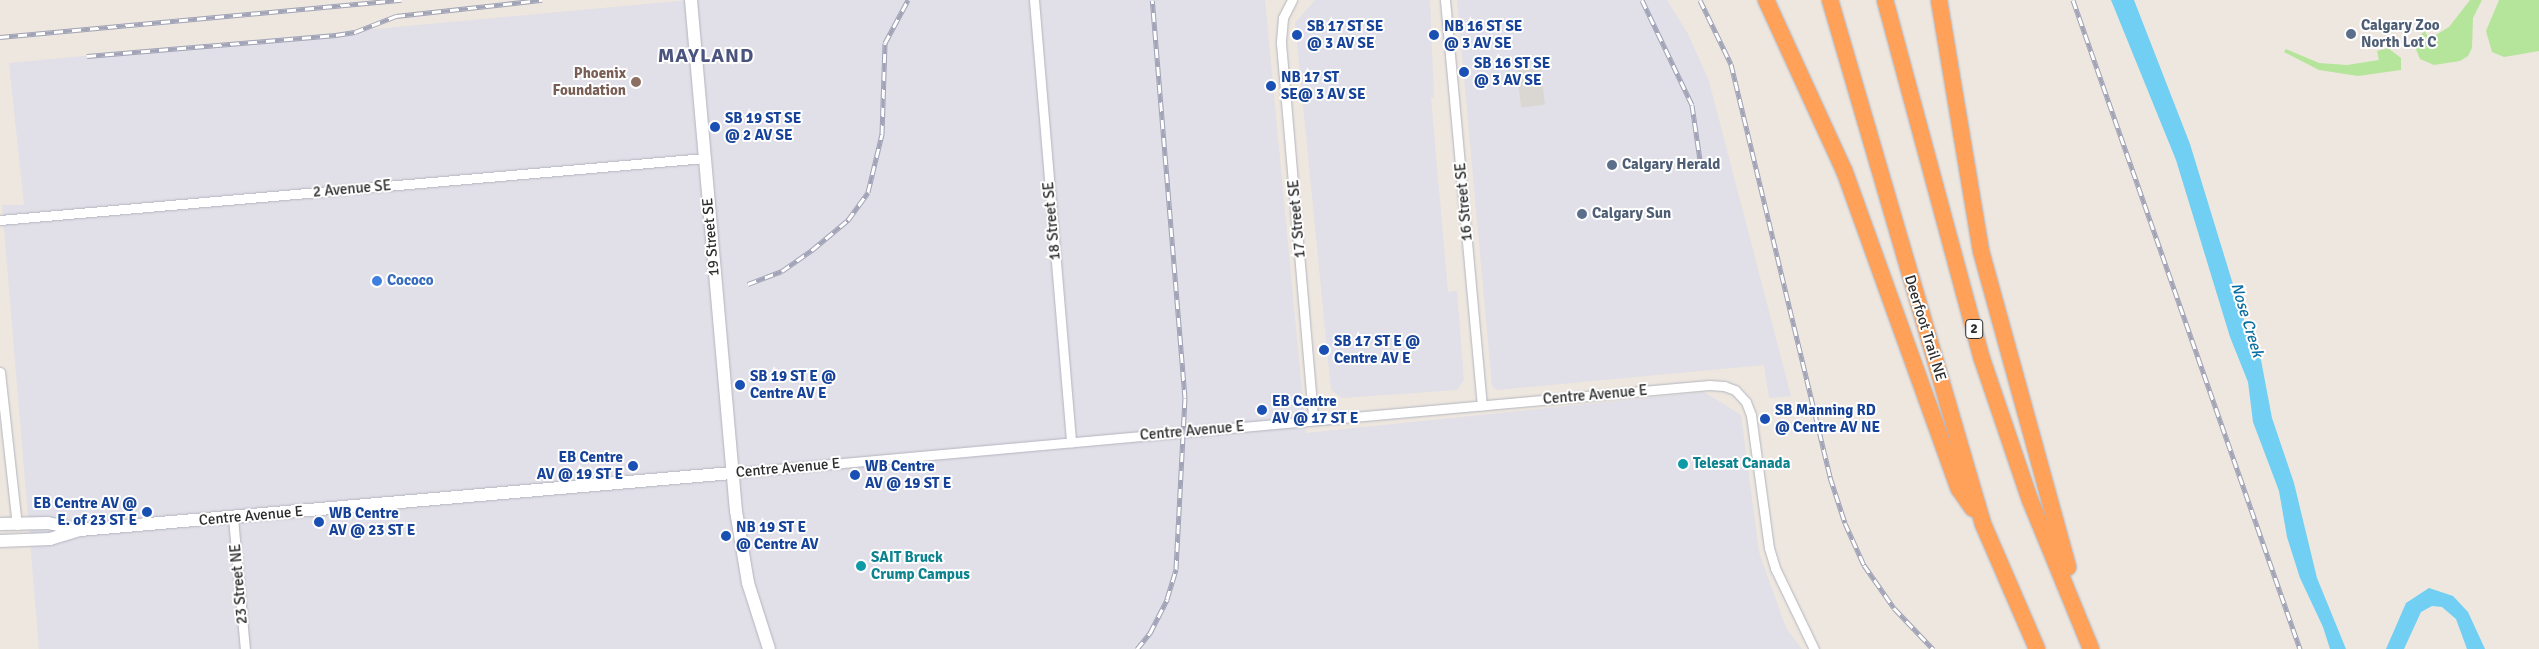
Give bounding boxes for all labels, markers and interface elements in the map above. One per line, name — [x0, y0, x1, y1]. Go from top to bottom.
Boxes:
place label: Calgary Zoo North Lot C — [2361, 16, 2440, 51]
place label: SB 17 ST SE @ 3 AV SE — [1307, 17, 1383, 52]
place label: NB 16 ST SE @ 3 AV SE — [1444, 17, 1522, 52]
marker: Calgary Zoo North Lot C — [2345, 28, 2357, 40]
marker: SB 17 ST SE @ 3 AV SE — [1291, 29, 1303, 41]
marker: NB 16 ST SE @ 3 AV SE — [1428, 29, 1440, 41]
district label: MAYLAND — [657, 43, 755, 67]
place label: SB 16 ST SE @ 3 AV SE — [1474, 54, 1550, 89]
place label: Phoenix Foundation — [552, 64, 626, 99]
marker: SB 16 ST SE @ 3 AV SE — [1458, 66, 1470, 78]
place label: NB 17 ST SE@ 3 AV SE — [1281, 68, 1366, 103]
marker: Phoenix Foundation — [630, 76, 642, 88]
marker: NB 17 ST SE@ 3 AV SE — [1265, 80, 1277, 92]
place label: SB 19 ST SE @ 2 AV SE — [725, 109, 801, 144]
marker: SB 19 ST SE @ 2 AV SE — [709, 121, 721, 133]
place label: Calgary Herald — [1622, 156, 1720, 174]
marker: Calgary Herald — [1606, 159, 1618, 171]
street label: 16 Street SE — [1452, 162, 1476, 242]
street label: 2 Avenue SE — [312, 177, 392, 201]
street label: 17 Street SE — [1285, 179, 1309, 259]
street label: 18 Street SE — [1040, 181, 1064, 261]
street label: 19 Street SE — [699, 197, 723, 277]
place label: Calgary Sun — [1592, 205, 1671, 223]
marker: Calgary Sun — [1576, 208, 1588, 220]
place label: Cococo — [387, 272, 434, 290]
street label: Deerfoot Trail NE — [1900, 273, 1950, 383]
marker: Cococo — [371, 275, 383, 287]
water label: Nose Creek — [2227, 280, 2267, 360]
road number: 2 — [1964, 318, 1984, 340]
place label: SB 17 ST E @ Centre AV E — [1334, 332, 1420, 367]
marker: SB 17 ST E @ Centre AV E — [1318, 344, 1330, 356]
place label: SB 19 ST E @ Centre AV E — [750, 367, 836, 402]
marker: SB 19 ST E @ Centre AV E — [734, 379, 746, 391]
street label: Centre Avenue E — [1542, 381, 1648, 409]
place label: EB Centre AV @ 17 ST E — [1272, 392, 1358, 427]
place label: SB Manning RD @ Centre AV NE — [1775, 401, 1880, 436]
marker: EB Centre AV @ 17 ST E — [1256, 404, 1268, 416]
marker: SB Manning RD @ Centre AV NE — [1759, 413, 1771, 425]
street label: Centre Avenue E — [1139, 417, 1245, 445]
place label: EB Centre AV @ 19 ST E — [537, 448, 623, 483]
street label: Centre Avenue E — [735, 454, 841, 482]
place label: Telesat Canada — [1693, 455, 1790, 473]
place label: WB Centre AV @ 19 ST E — [865, 457, 951, 492]
marker: Telesat Canada — [1677, 458, 1689, 470]
marker: EB Centre AV @ 19 ST E — [627, 460, 639, 472]
marker: WB Centre AV @ 19 ST E — [849, 469, 861, 481]
place label: EB Centre AV @ E. of 23 ST E — [33, 494, 137, 529]
street label: Centre Avenue E — [198, 502, 304, 530]
place label: WB Centre AV @ 23 ST E — [329, 504, 415, 539]
marker: EB Centre AV @ E. of 23 ST E — [141, 506, 153, 518]
marker: WB Centre AV @ 23 ST E — [313, 516, 325, 528]
place label: NB 19 ST E @ Centre AV — [736, 518, 819, 553]
marker: NB 19 ST E @ Centre AV — [720, 530, 732, 542]
street label: 23 Street NE — [227, 543, 251, 625]
place label: SAIT Bruck Crump Campus — [871, 548, 970, 583]
marker: SAIT Bruck Crump Campus — [855, 560, 867, 572]

